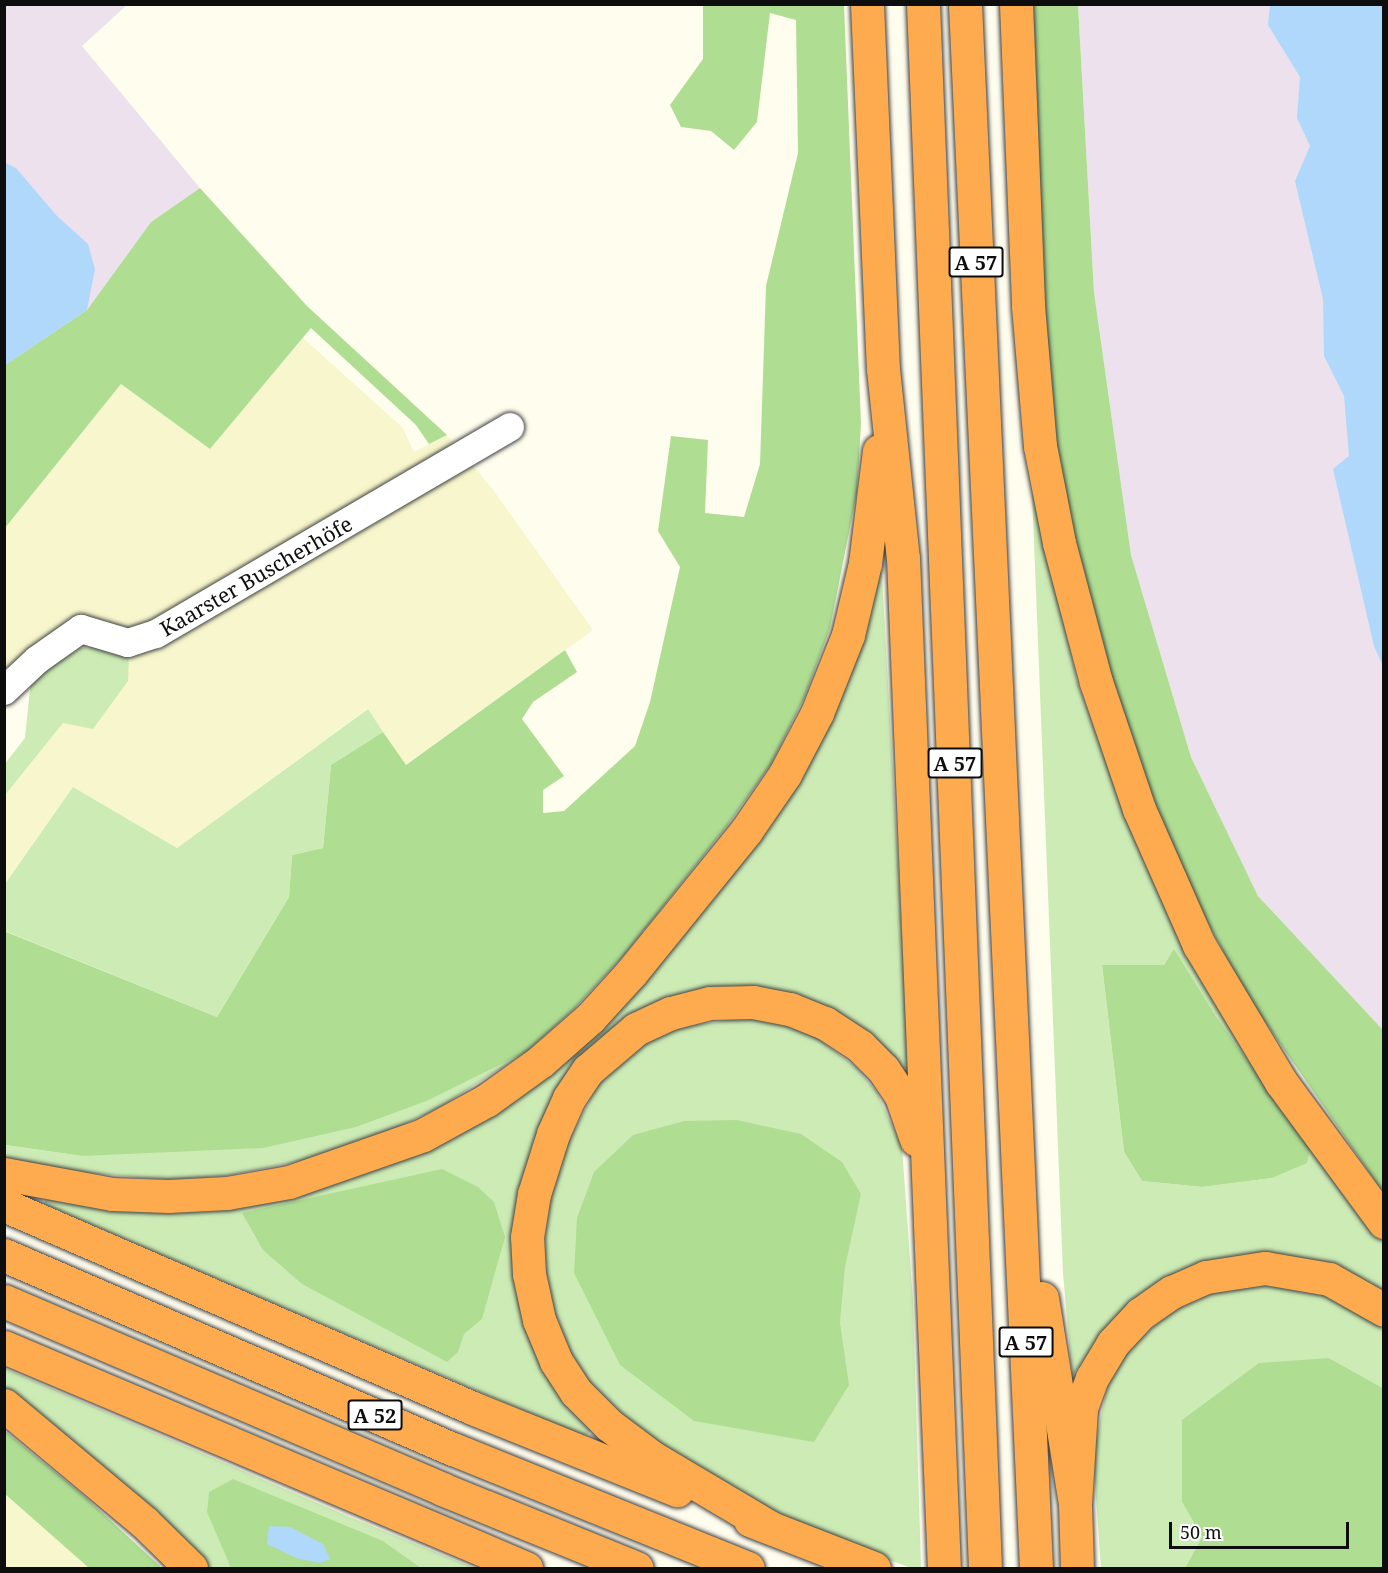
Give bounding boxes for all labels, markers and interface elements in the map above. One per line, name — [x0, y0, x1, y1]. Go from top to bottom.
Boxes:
road number: A 57 — [948, 245, 1004, 279]
street label: Kaarster Buscherhöfe — [156, 511, 356, 641]
road number: A 57 — [926, 746, 984, 780]
road number: A 57 — [998, 1325, 1054, 1359]
road number: A 52 — [346, 1398, 404, 1432]
scale bar — [1172, 1510, 1352, 1548]
text: 50 m — [1180, 1520, 1222, 1544]

